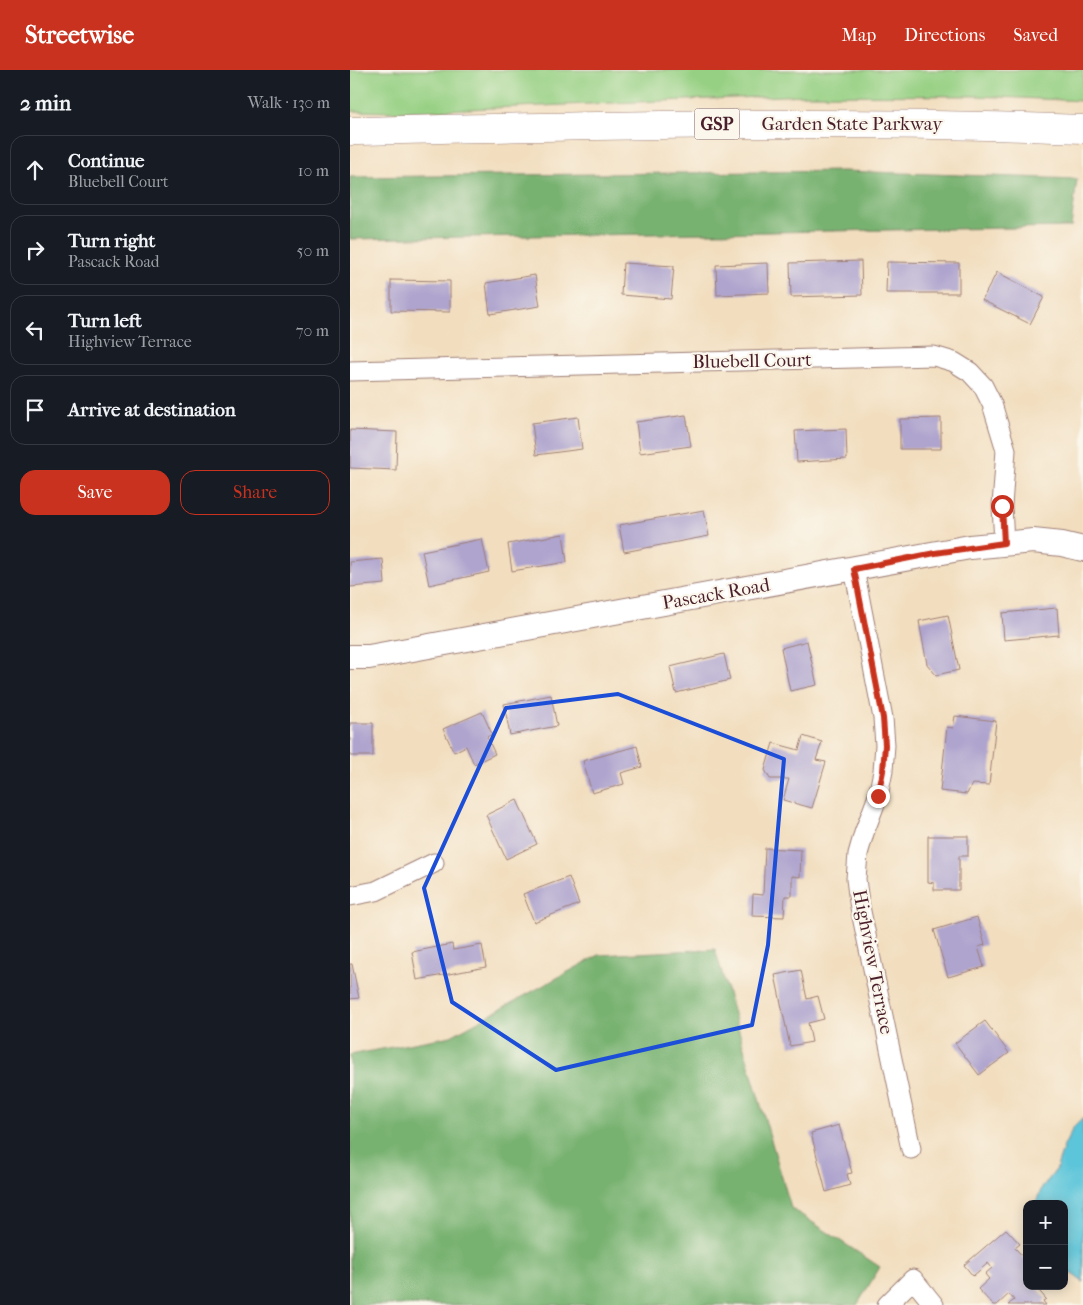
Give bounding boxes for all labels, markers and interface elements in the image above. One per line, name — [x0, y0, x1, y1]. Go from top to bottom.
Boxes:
text: Streetwise — [25, 21, 134, 49]
text: Map — [842, 25, 876, 46]
text: Directions — [904, 25, 985, 46]
text: Saved — [1013, 25, 1058, 46]
text: 2 min — [20, 91, 71, 115]
text: Walk · 130 m — [247, 93, 330, 112]
road number: GSP — [694, 109, 740, 140]
street label: Garden State Parkway — [762, 113, 943, 135]
text: Continue — [68, 150, 144, 172]
icon: ahead — [21, 156, 49, 184]
text: 10 m — [298, 161, 329, 180]
text: Bluebell Court — [68, 172, 169, 191]
text: Turn right — [68, 230, 155, 252]
icon: right — [21, 236, 49, 264]
text: 50 m — [297, 241, 329, 260]
text: Pascack Road — [68, 252, 160, 271]
text: Turn left — [68, 310, 142, 332]
icon: left — [21, 316, 49, 344]
text: 70 m — [296, 321, 329, 340]
text: Highview Terrace — [68, 332, 192, 351]
street label: Bluebell Court — [692, 349, 812, 373]
icon: arrive — [21, 396, 49, 424]
text: Arrive at destination — [68, 399, 236, 421]
button: Save — [20, 470, 170, 515]
button: Share — [180, 470, 330, 515]
route start — [991, 495, 1014, 518]
street label: Pascack Road — [661, 574, 772, 614]
route end — [867, 785, 890, 808]
street label: Highview Terrace — [848, 888, 898, 1036]
map controls — [1023, 1200, 1068, 1290]
button: + — [1023, 1200, 1068, 1245]
button: − — [1023, 1245, 1068, 1290]

